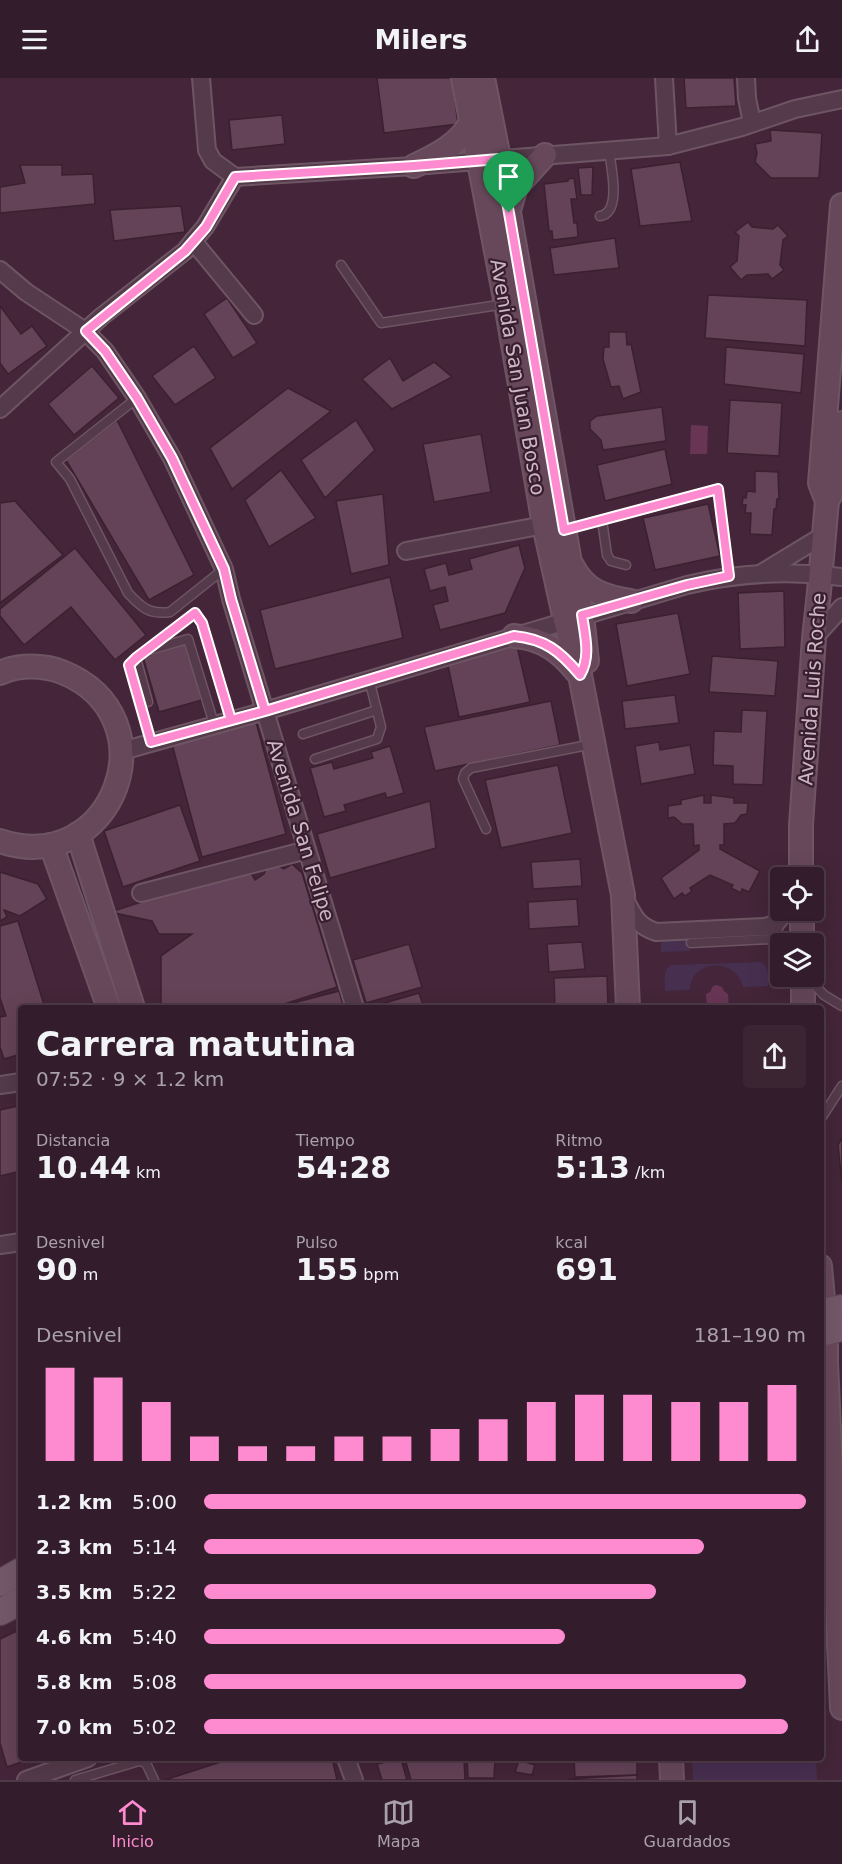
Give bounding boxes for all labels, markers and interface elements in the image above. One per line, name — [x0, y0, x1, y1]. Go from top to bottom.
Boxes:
icon: menu — [18, 23, 51, 56]
icon: share — [791, 23, 824, 56]
text: Milers — [374, 24, 468, 55]
pin — [483, 151, 534, 213]
icon: arrive — [492, 160, 525, 193]
street label: Avenida San Juan Bosco — [485, 257, 551, 497]
street label: Avenida Luis Roche — [793, 592, 831, 786]
street label: Avenida San Felipe — [262, 736, 340, 924]
map controls — [770, 867, 824, 987]
button: locate — [770, 867, 824, 921]
button: layers — [770, 933, 824, 987]
text: Carrera matutina — [36, 1025, 356, 1064]
button: share — [743, 1025, 806, 1088]
text: 07:52 · 9 × 1.2 km — [36, 1067, 224, 1091]
text: Distancia — [36, 1131, 110, 1150]
text: Tiempo — [296, 1131, 355, 1150]
text: Ritmo — [555, 1131, 603, 1150]
text: 10.44 — [36, 1150, 131, 1185]
text: 54:28 — [296, 1150, 391, 1185]
text: 5:13 — [555, 1150, 630, 1185]
text: km — [131, 1163, 161, 1182]
text: /km — [630, 1163, 665, 1182]
text: Desnivel — [36, 1233, 105, 1252]
text: Pulso — [296, 1233, 338, 1252]
text: kcal — [555, 1233, 588, 1252]
text: 90 — [36, 1252, 78, 1287]
text: 155 — [296, 1252, 358, 1287]
text: 691 — [555, 1252, 618, 1287]
text: m — [78, 1265, 98, 1284]
text: bpm — [358, 1265, 399, 1284]
text: Desnivel — [36, 1323, 122, 1347]
text: 181–190 m — [694, 1323, 806, 1347]
text: 1.2 km — [36, 1490, 113, 1514]
text: 5:00 — [132, 1490, 177, 1514]
text: 2.3 km — [36, 1535, 113, 1559]
text: 5:14 — [132, 1535, 177, 1559]
text: 3.5 km — [36, 1580, 113, 1604]
text: 5:22 — [132, 1580, 177, 1604]
text: 4.6 km — [36, 1625, 113, 1649]
text: 5:40 — [132, 1625, 177, 1649]
text: 5.8 km — [36, 1670, 113, 1694]
text: 5:08 — [132, 1670, 177, 1694]
text: 7.0 km — [36, 1715, 113, 1739]
text: 5:02 — [132, 1715, 177, 1739]
tab: Inicio — [112, 1796, 154, 1851]
tab: Mapa — [377, 1796, 421, 1851]
tab: Guardados — [644, 1796, 730, 1851]

